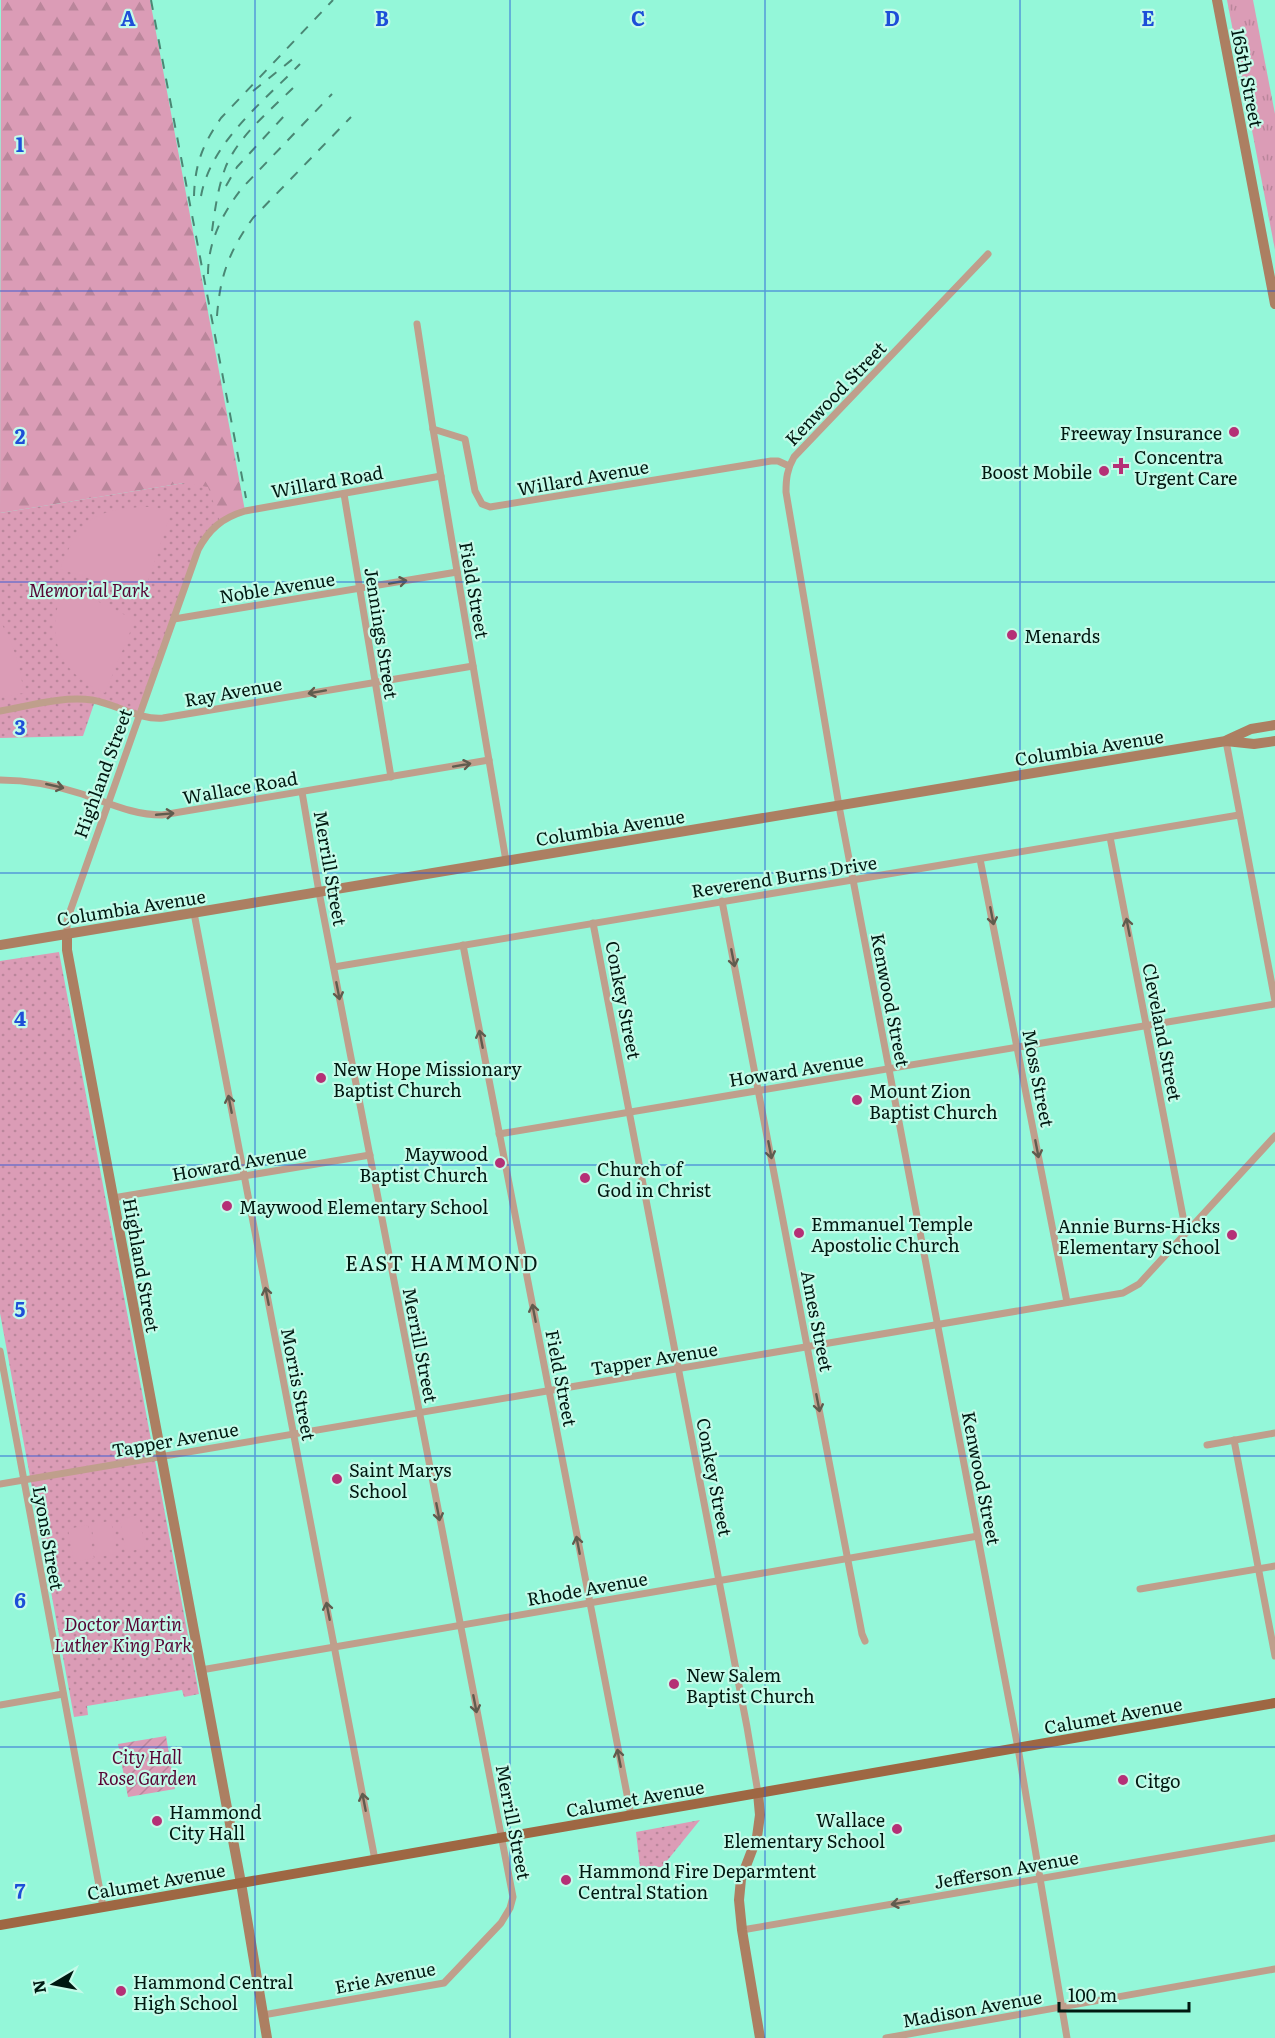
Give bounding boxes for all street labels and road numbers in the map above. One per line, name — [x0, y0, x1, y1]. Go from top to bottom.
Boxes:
street label: 165th Street — [1225, 26, 1271, 131]
street label: Kenwood Street — [778, 334, 892, 451]
street label: Willard Avenue — [515, 452, 651, 502]
street label: Willard Road — [269, 458, 385, 504]
street label: Field Street — [453, 539, 497, 641]
street label: Noble Avenue — [217, 565, 337, 609]
street label: Jennings Street — [358, 565, 406, 701]
street label: Ray Avenue — [182, 669, 284, 713]
street label: Highland Street — [66, 704, 138, 842]
street label: Columbia Avenue — [1013, 722, 1165, 772]
street label: Wallace Road — [180, 764, 300, 810]
street label: Columbia Avenue — [534, 802, 686, 852]
street label: Merrill Street — [308, 808, 355, 929]
street label: Reverend Burns Drive — [689, 848, 879, 904]
street label: Columbia Avenue — [55, 882, 207, 932]
street label: Kenwood Street — [865, 931, 917, 1070]
street label: Conkey Street — [599, 938, 649, 1062]
street label: Cleveland Street — [1136, 961, 1190, 1104]
street label: Moss Street — [1016, 1027, 1062, 1130]
street label: Howard Avenue — [727, 1045, 865, 1093]
street label: Howard Avenue — [170, 1137, 308, 1187]
street label: Highland Street — [117, 1196, 167, 1335]
street label: Ames Street — [795, 1268, 841, 1375]
street label: Merrill Street — [397, 1285, 446, 1406]
street label: Morris Street — [275, 1325, 323, 1443]
street label: Field Street — [539, 1327, 585, 1429]
street label: Tapper Avenue — [589, 1335, 719, 1381]
street label: Kenwood Street — [956, 1409, 1008, 1548]
street label: Tapper Avenue — [110, 1415, 240, 1463]
street label: Conkey Street — [690, 1415, 740, 1539]
street label: Lyons Street — [27, 1484, 72, 1593]
street label: Rhode Avenue — [524, 1564, 650, 1612]
street label: Calumet Avenue — [1042, 1690, 1184, 1740]
street label: Merrill Street — [490, 1762, 539, 1883]
street label: Calumet Avenue — [564, 1773, 706, 1823]
street label: Jefferson Avenue — [932, 1843, 1080, 1895]
street label: Calumet Avenue — [85, 1856, 227, 1906]
street label: Erie Avenue — [332, 1954, 438, 2000]
street label: Madison Avenue — [900, 1982, 1044, 2034]

